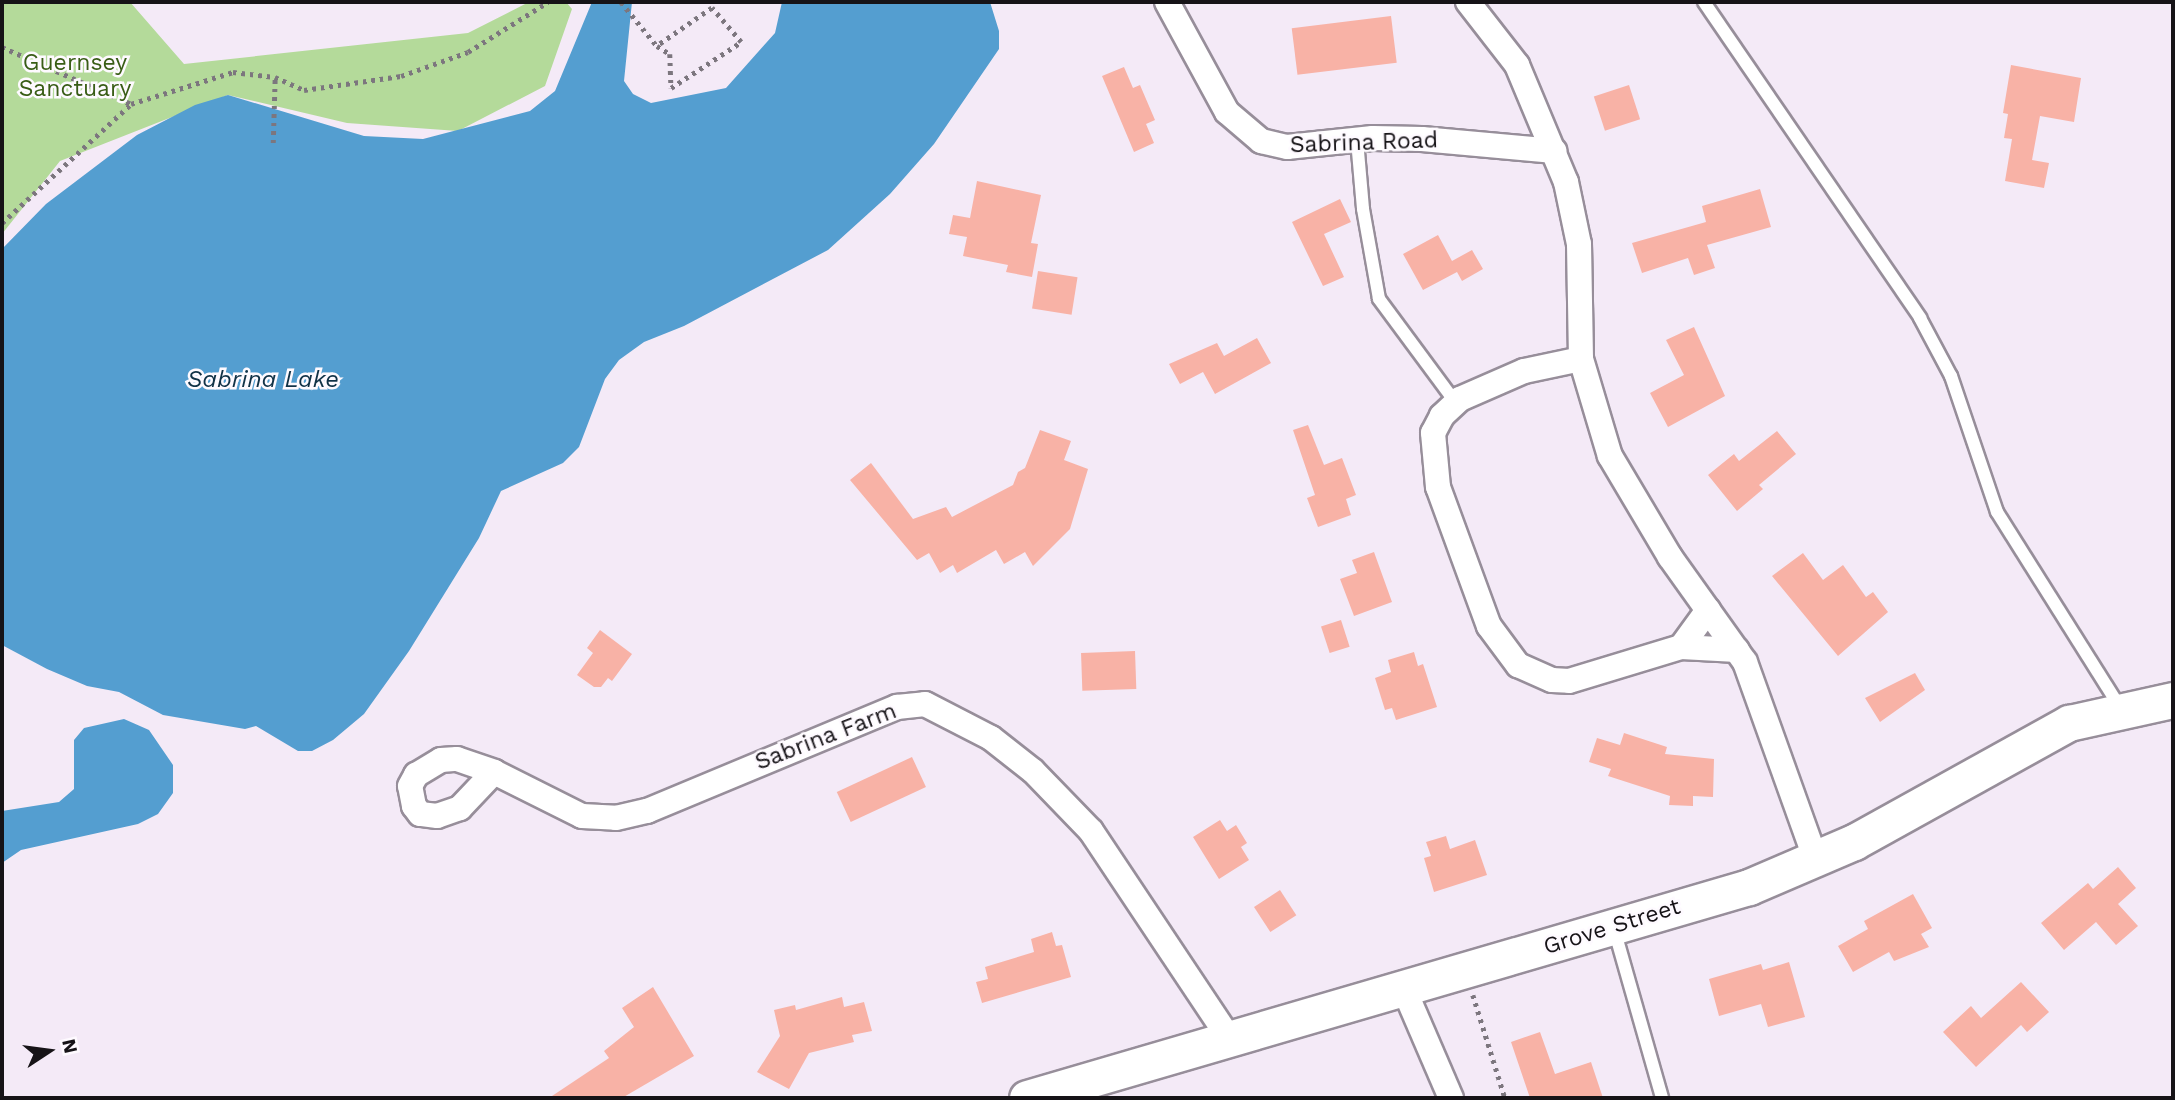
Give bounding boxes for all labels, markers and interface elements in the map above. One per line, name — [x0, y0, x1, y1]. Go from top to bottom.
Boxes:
park label: Guernsey Sanctuary — [19, 49, 131, 103]
street label: Sabrina Road — [1289, 127, 1439, 159]
water label: Sabrina Lake — [187, 366, 339, 394]
street label: Sabrina Farm — [751, 697, 901, 777]
street label: Grove Street — [1540, 893, 1684, 961]
north arrow — [14, 1016, 84, 1086]
text: N — [57, 1037, 83, 1056]

